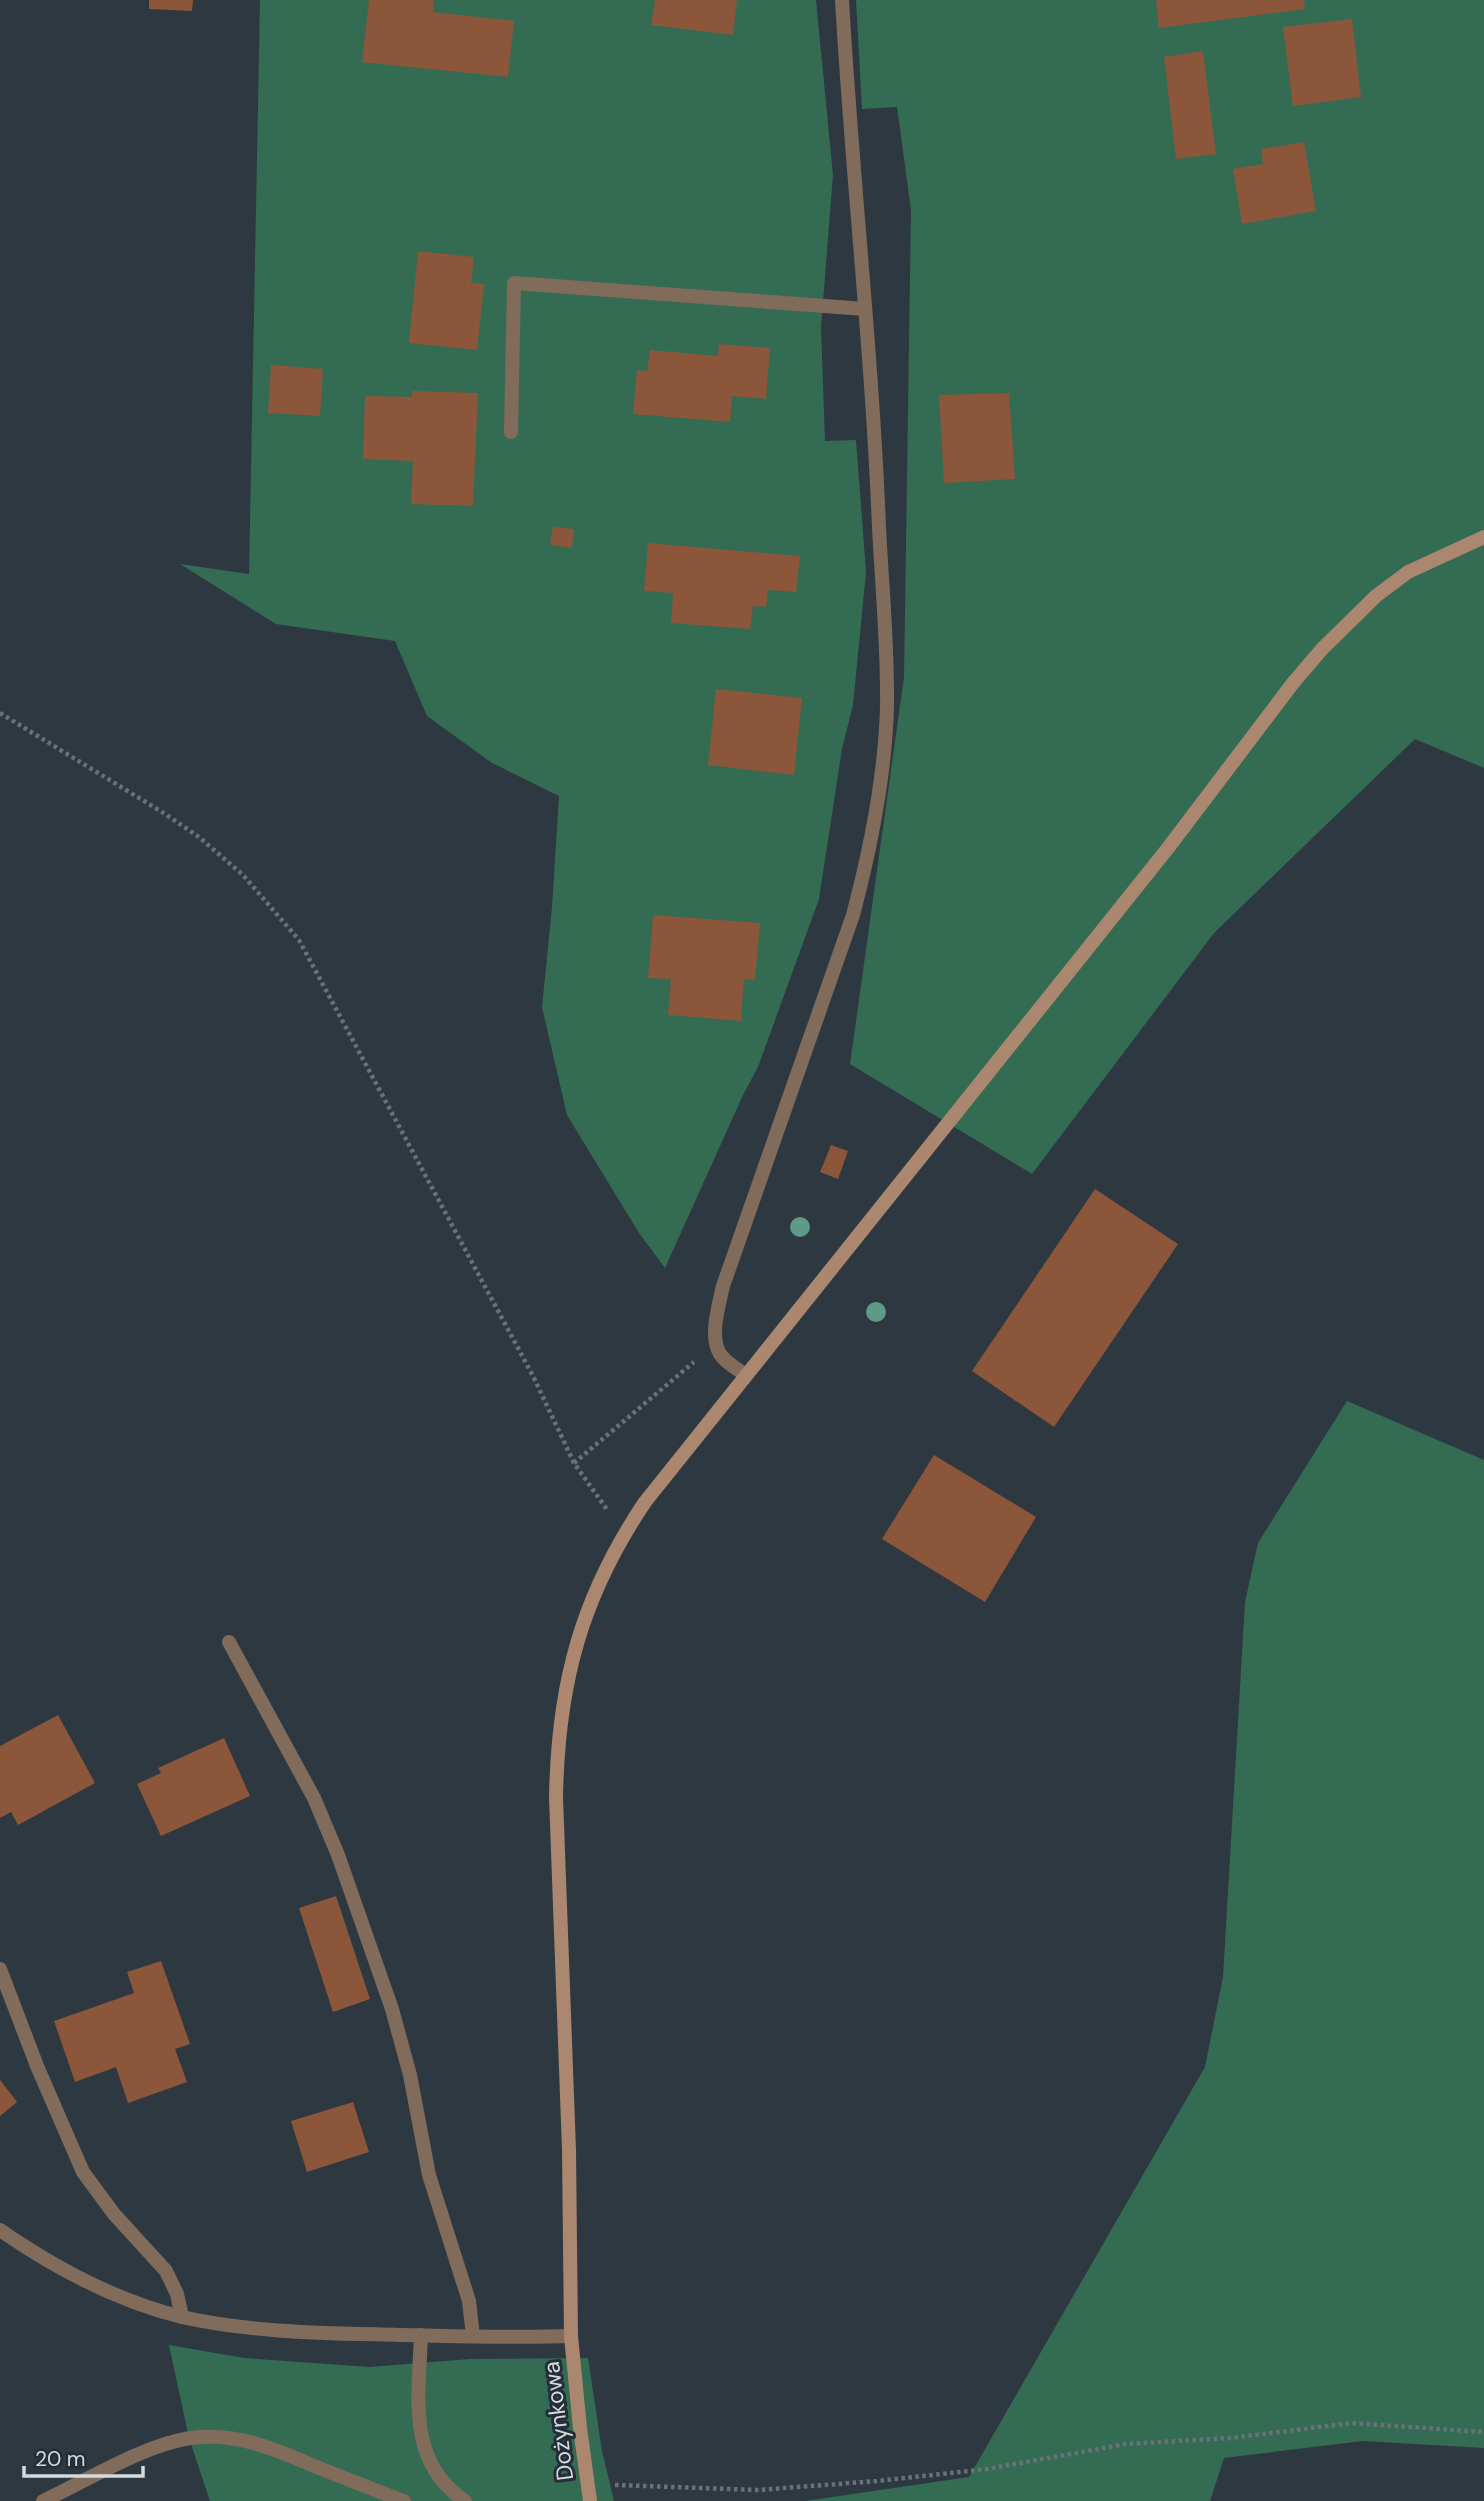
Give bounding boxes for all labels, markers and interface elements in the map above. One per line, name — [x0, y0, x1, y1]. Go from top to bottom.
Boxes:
street label: Dożynkowa — [536, 2360, 580, 2482]
scale bar — [24, 2434, 144, 2478]
text: 20 m — [35, 2445, 86, 2473]

